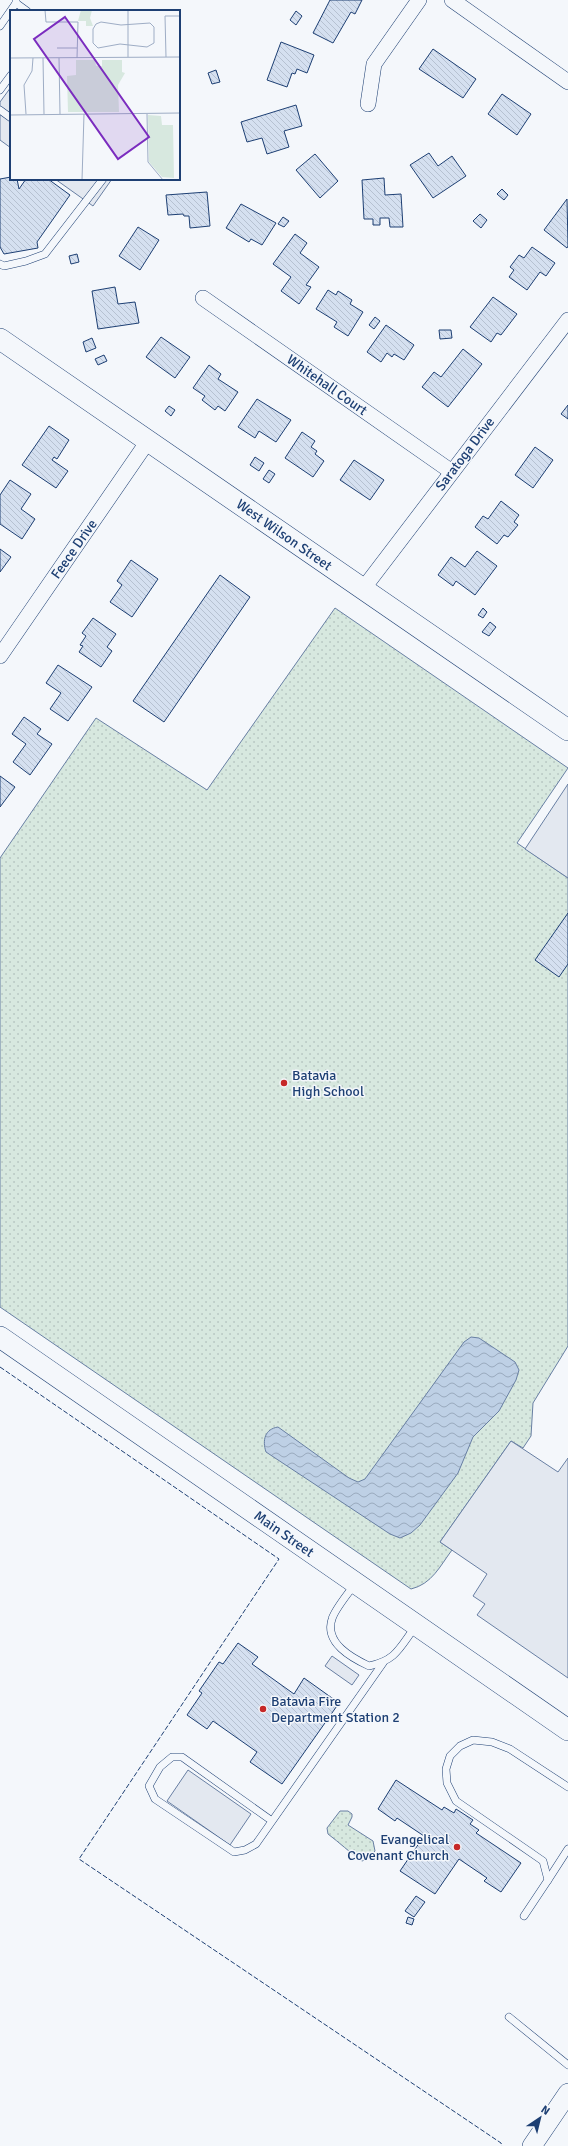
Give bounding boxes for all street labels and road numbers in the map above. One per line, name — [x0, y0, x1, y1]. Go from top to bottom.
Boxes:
street label: Whitehall Court — [283, 351, 371, 419]
street label: Saratoga Drive — [432, 414, 498, 494]
street label: West Wilson Street — [233, 496, 335, 574]
street label: Feece Drive — [47, 516, 101, 582]
street label: Main Street — [251, 1507, 317, 1561]

